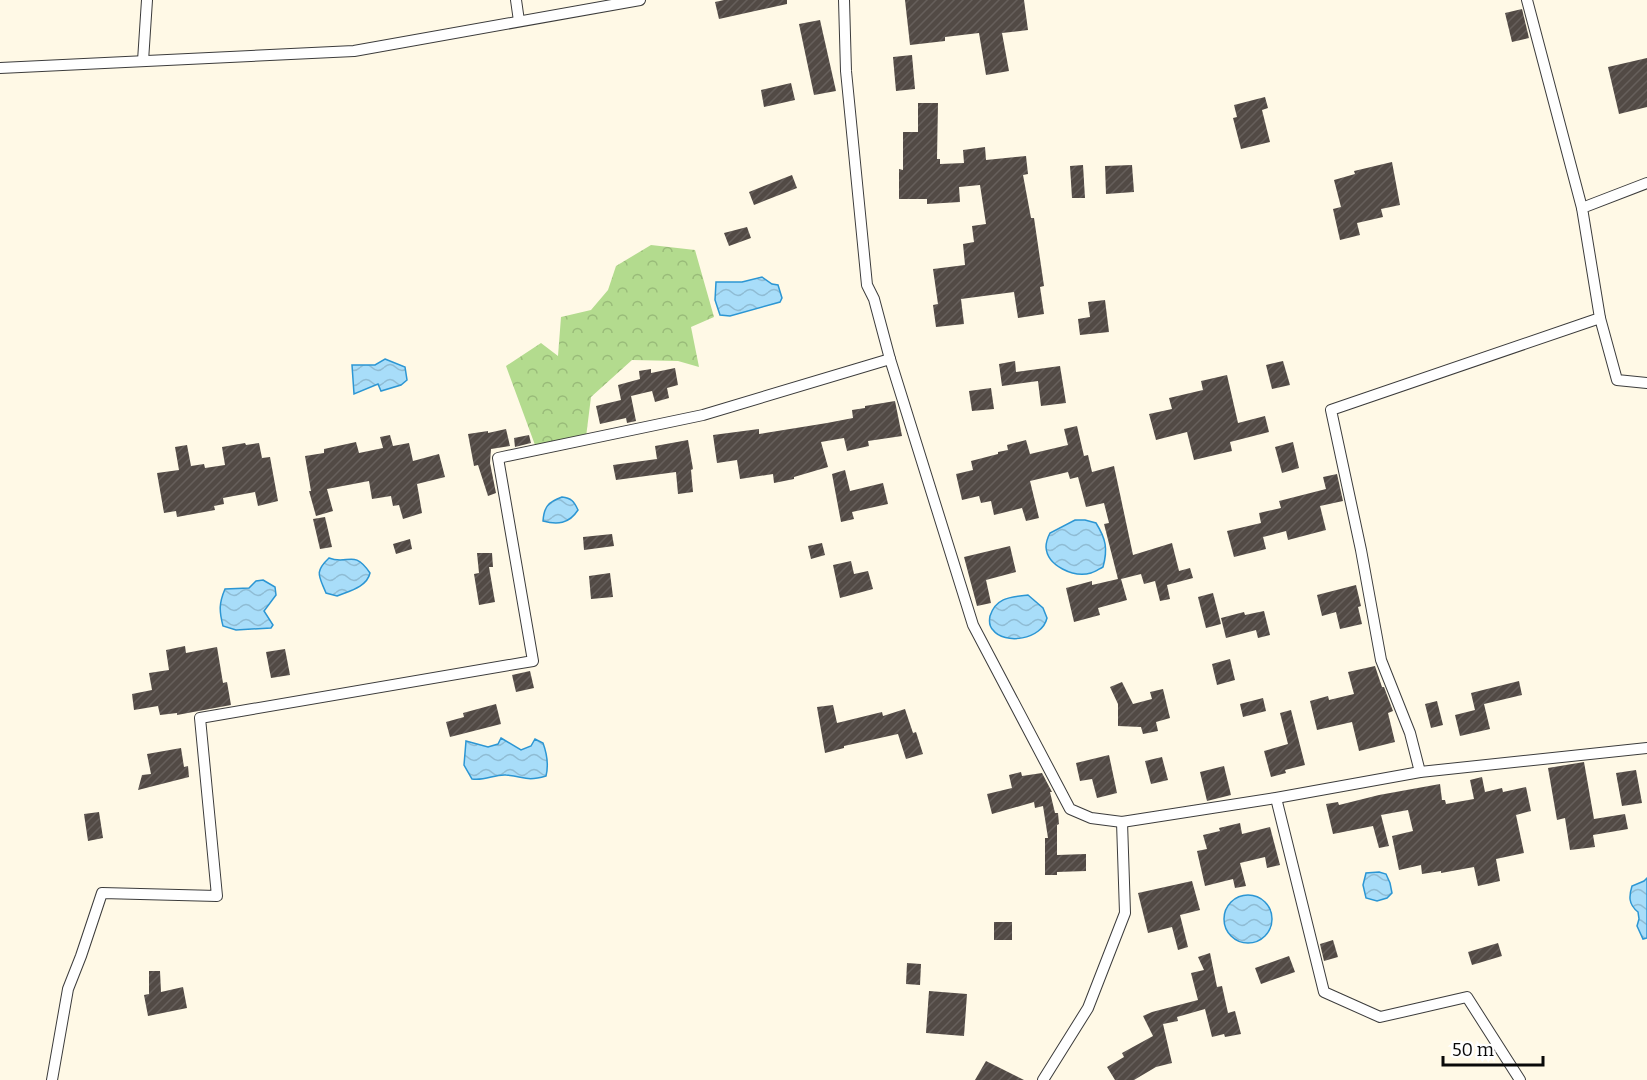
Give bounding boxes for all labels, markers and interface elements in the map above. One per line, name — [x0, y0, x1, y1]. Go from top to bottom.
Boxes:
scale bar — [1443, 1029, 1544, 1067]
text: 50 m — [1452, 1039, 1494, 1061]

